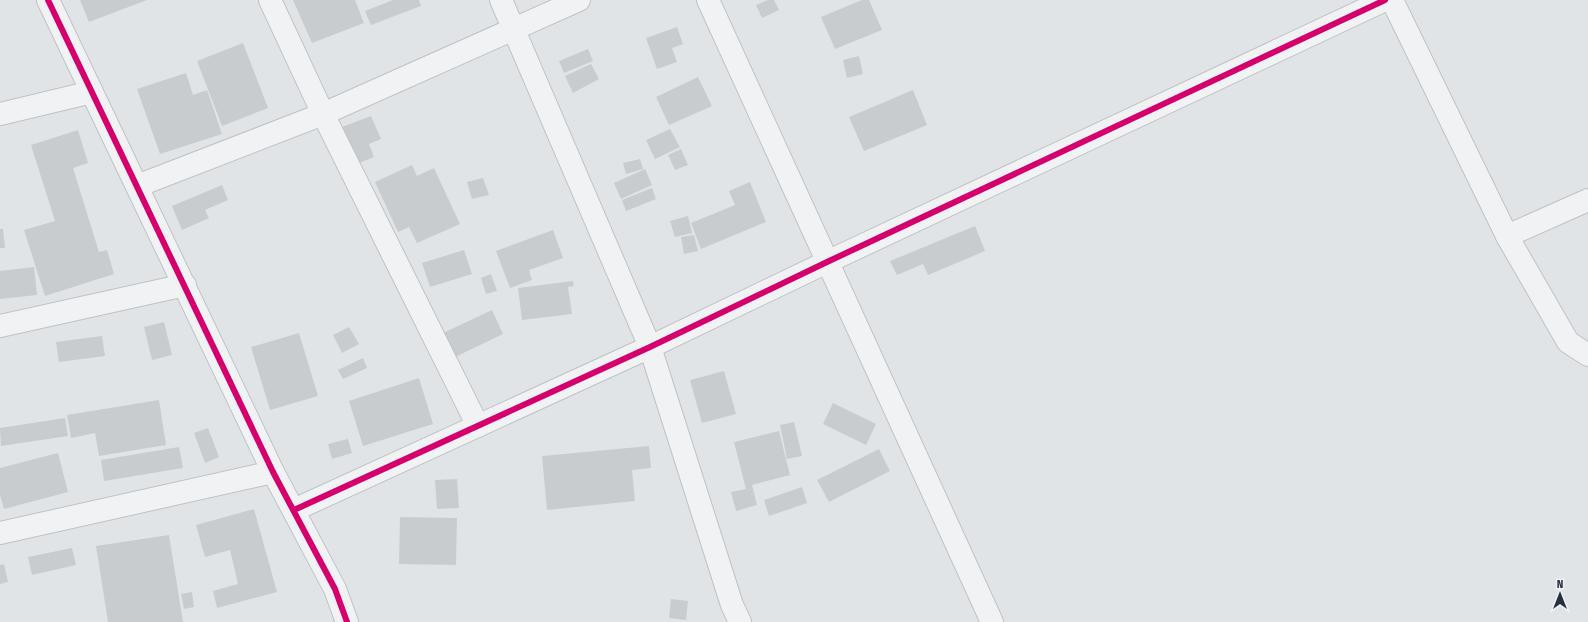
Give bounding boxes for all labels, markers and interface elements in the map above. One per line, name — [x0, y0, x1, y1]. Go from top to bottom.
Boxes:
north arrow — [1540, 574, 1580, 614]
text: N — [1557, 578, 1563, 591]

